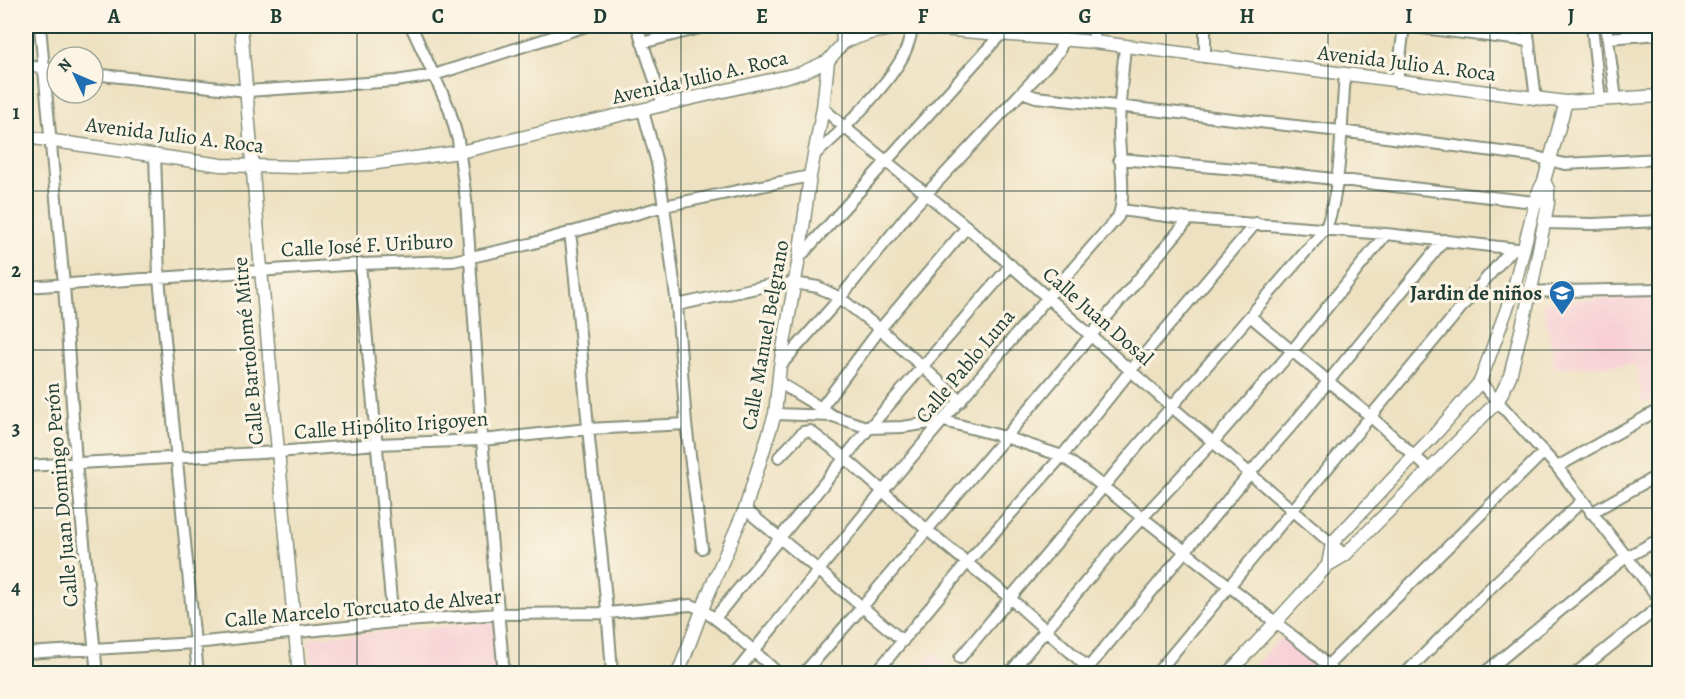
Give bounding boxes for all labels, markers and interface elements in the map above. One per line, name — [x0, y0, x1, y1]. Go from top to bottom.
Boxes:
text: A — [107, 3, 121, 30]
text: B — [270, 3, 282, 30]
text: C — [432, 3, 444, 30]
text: D — [593, 3, 607, 30]
text: E — [756, 3, 768, 30]
text: F — [918, 3, 929, 30]
text: G — [1078, 3, 1092, 30]
text: H — [1240, 3, 1255, 30]
text: I — [1405, 3, 1413, 30]
text: J — [1568, 3, 1575, 30]
street label: Avenida Julio A. Roca — [1315, 38, 1498, 88]
street label: Avenida Julio A. Roca — [608, 43, 791, 111]
north arrow — [45, 45, 105, 105]
text: N — [53, 53, 77, 77]
text: 1 — [12, 99, 20, 126]
street label: Avenida Julio A. Roca — [83, 110, 266, 160]
street label: Calle José F. Uriburo — [280, 227, 454, 263]
street label: Calle Manuel Belgrano — [734, 238, 796, 432]
street label: Calle Bartolomé Mitre — [226, 256, 270, 446]
text: 2 — [11, 257, 21, 284]
street label: Calle Juan Dosal — [1037, 260, 1159, 372]
school or university icon: Jardin de niños — [1547, 278, 1577, 316]
place label: Jardin de niños — [1410, 279, 1542, 307]
street label: Calle Pablo Luna — [909, 303, 1021, 429]
street label: Calle Juan Domingo Perón — [37, 382, 85, 608]
street label: Calle Hipólito Irigoyen — [293, 404, 489, 446]
text: 3 — [12, 415, 20, 442]
text: 4 — [11, 574, 21, 601]
street label: Calle Marcelo Torcuato de Alvear — [223, 582, 503, 634]

